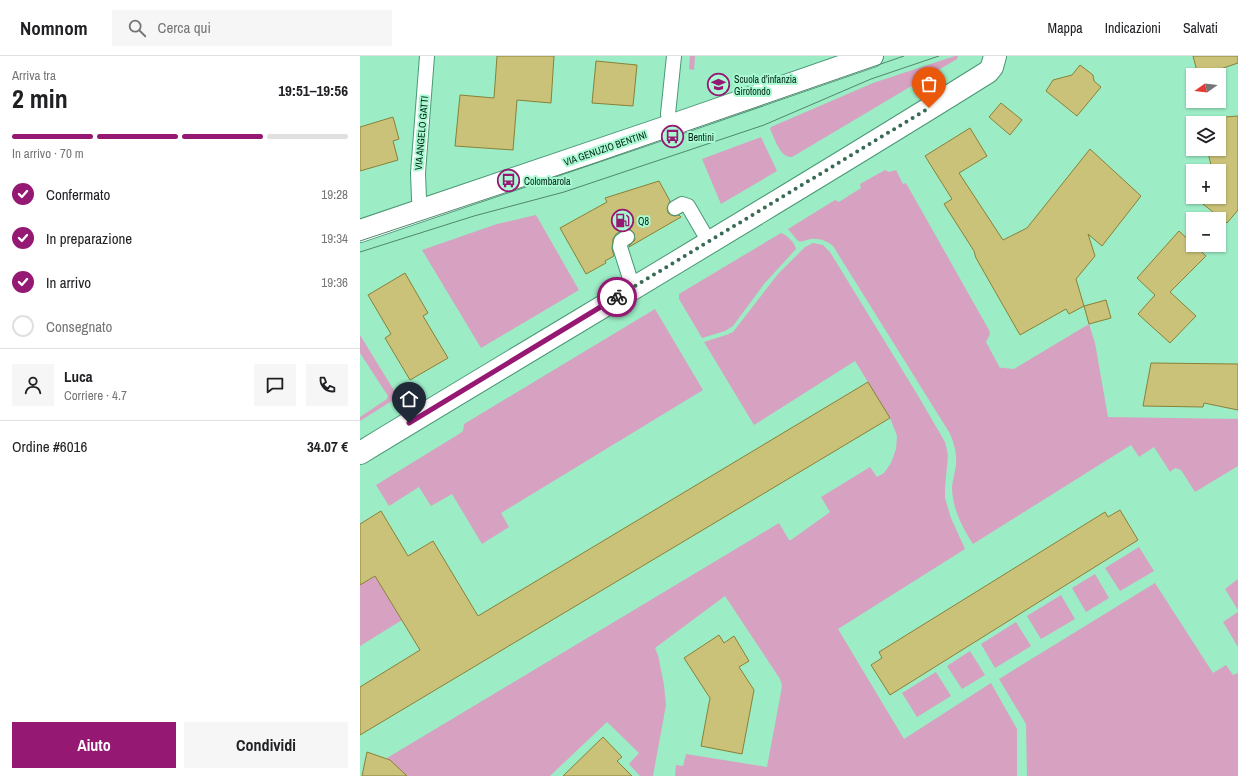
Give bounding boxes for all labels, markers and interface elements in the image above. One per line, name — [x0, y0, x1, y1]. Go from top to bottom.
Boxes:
search box — [112, 10, 392, 46]
text: Nomnom — [20, 15, 88, 41]
icon: search — [126, 17, 148, 39]
text: Cerca qui — [158, 17, 211, 38]
text: Mappa — [1048, 19, 1083, 37]
text: Indicazioni — [1105, 19, 1161, 37]
text: Salvati — [1183, 19, 1218, 37]
text: Arriva tra — [12, 67, 56, 84]
pin — [912, 67, 946, 108]
north arrow — [1186, 68, 1226, 108]
map controls — [1186, 68, 1226, 252]
school or university icon: Scuola d'infanzia Girotondo — [705, 72, 731, 98]
place label: Scuola d'infanzia Girotondo — [734, 73, 797, 98]
icon: bag — [918, 73, 940, 95]
text: 19:51–19:56 — [278, 80, 348, 101]
text: 2 min — [12, 81, 68, 116]
street label: VIA ANGELO GATTI — [412, 95, 431, 171]
button: layers — [1186, 116, 1226, 156]
bus stop icon: Bentini — [660, 124, 686, 150]
street label: VIA GENUZIO BENTINI — [562, 128, 648, 169]
place label: Bentini — [688, 131, 714, 144]
text: In arrivo · 70 m — [12, 145, 84, 162]
button: + — [1186, 164, 1226, 204]
bus stop icon: Colombarola — [495, 168, 521, 194]
place label: Colombarola — [524, 175, 571, 188]
icon: check — [12, 183, 34, 205]
text: Confermato — [46, 184, 110, 205]
text: 19:28 — [321, 186, 348, 203]
fuel station icon: Q8 — [609, 208, 635, 234]
button: − — [1186, 212, 1226, 252]
place label: Q8 — [638, 215, 649, 228]
icon: check — [12, 227, 34, 249]
text: In preparazione — [46, 228, 132, 249]
text: 19:34 — [321, 230, 348, 247]
icon: check — [12, 271, 34, 293]
text: In arrivo — [46, 272, 91, 293]
text: 19:36 — [321, 274, 348, 291]
courier — [597, 277, 637, 317]
icon: bike — [606, 286, 628, 308]
text: Consegnato — [46, 316, 112, 337]
button: person — [12, 364, 54, 406]
button: chat — [254, 364, 296, 406]
button: phone — [306, 364, 348, 406]
text: Luca — [64, 366, 93, 387]
pin — [392, 382, 426, 423]
text: Corriere · 4.7 — [64, 387, 127, 404]
icon: home — [398, 388, 420, 410]
text: Ordine #6016 — [12, 436, 87, 457]
text: 34.07 € — [307, 436, 348, 457]
button: Aiuto — [12, 722, 176, 768]
button: Condividi — [184, 722, 348, 768]

